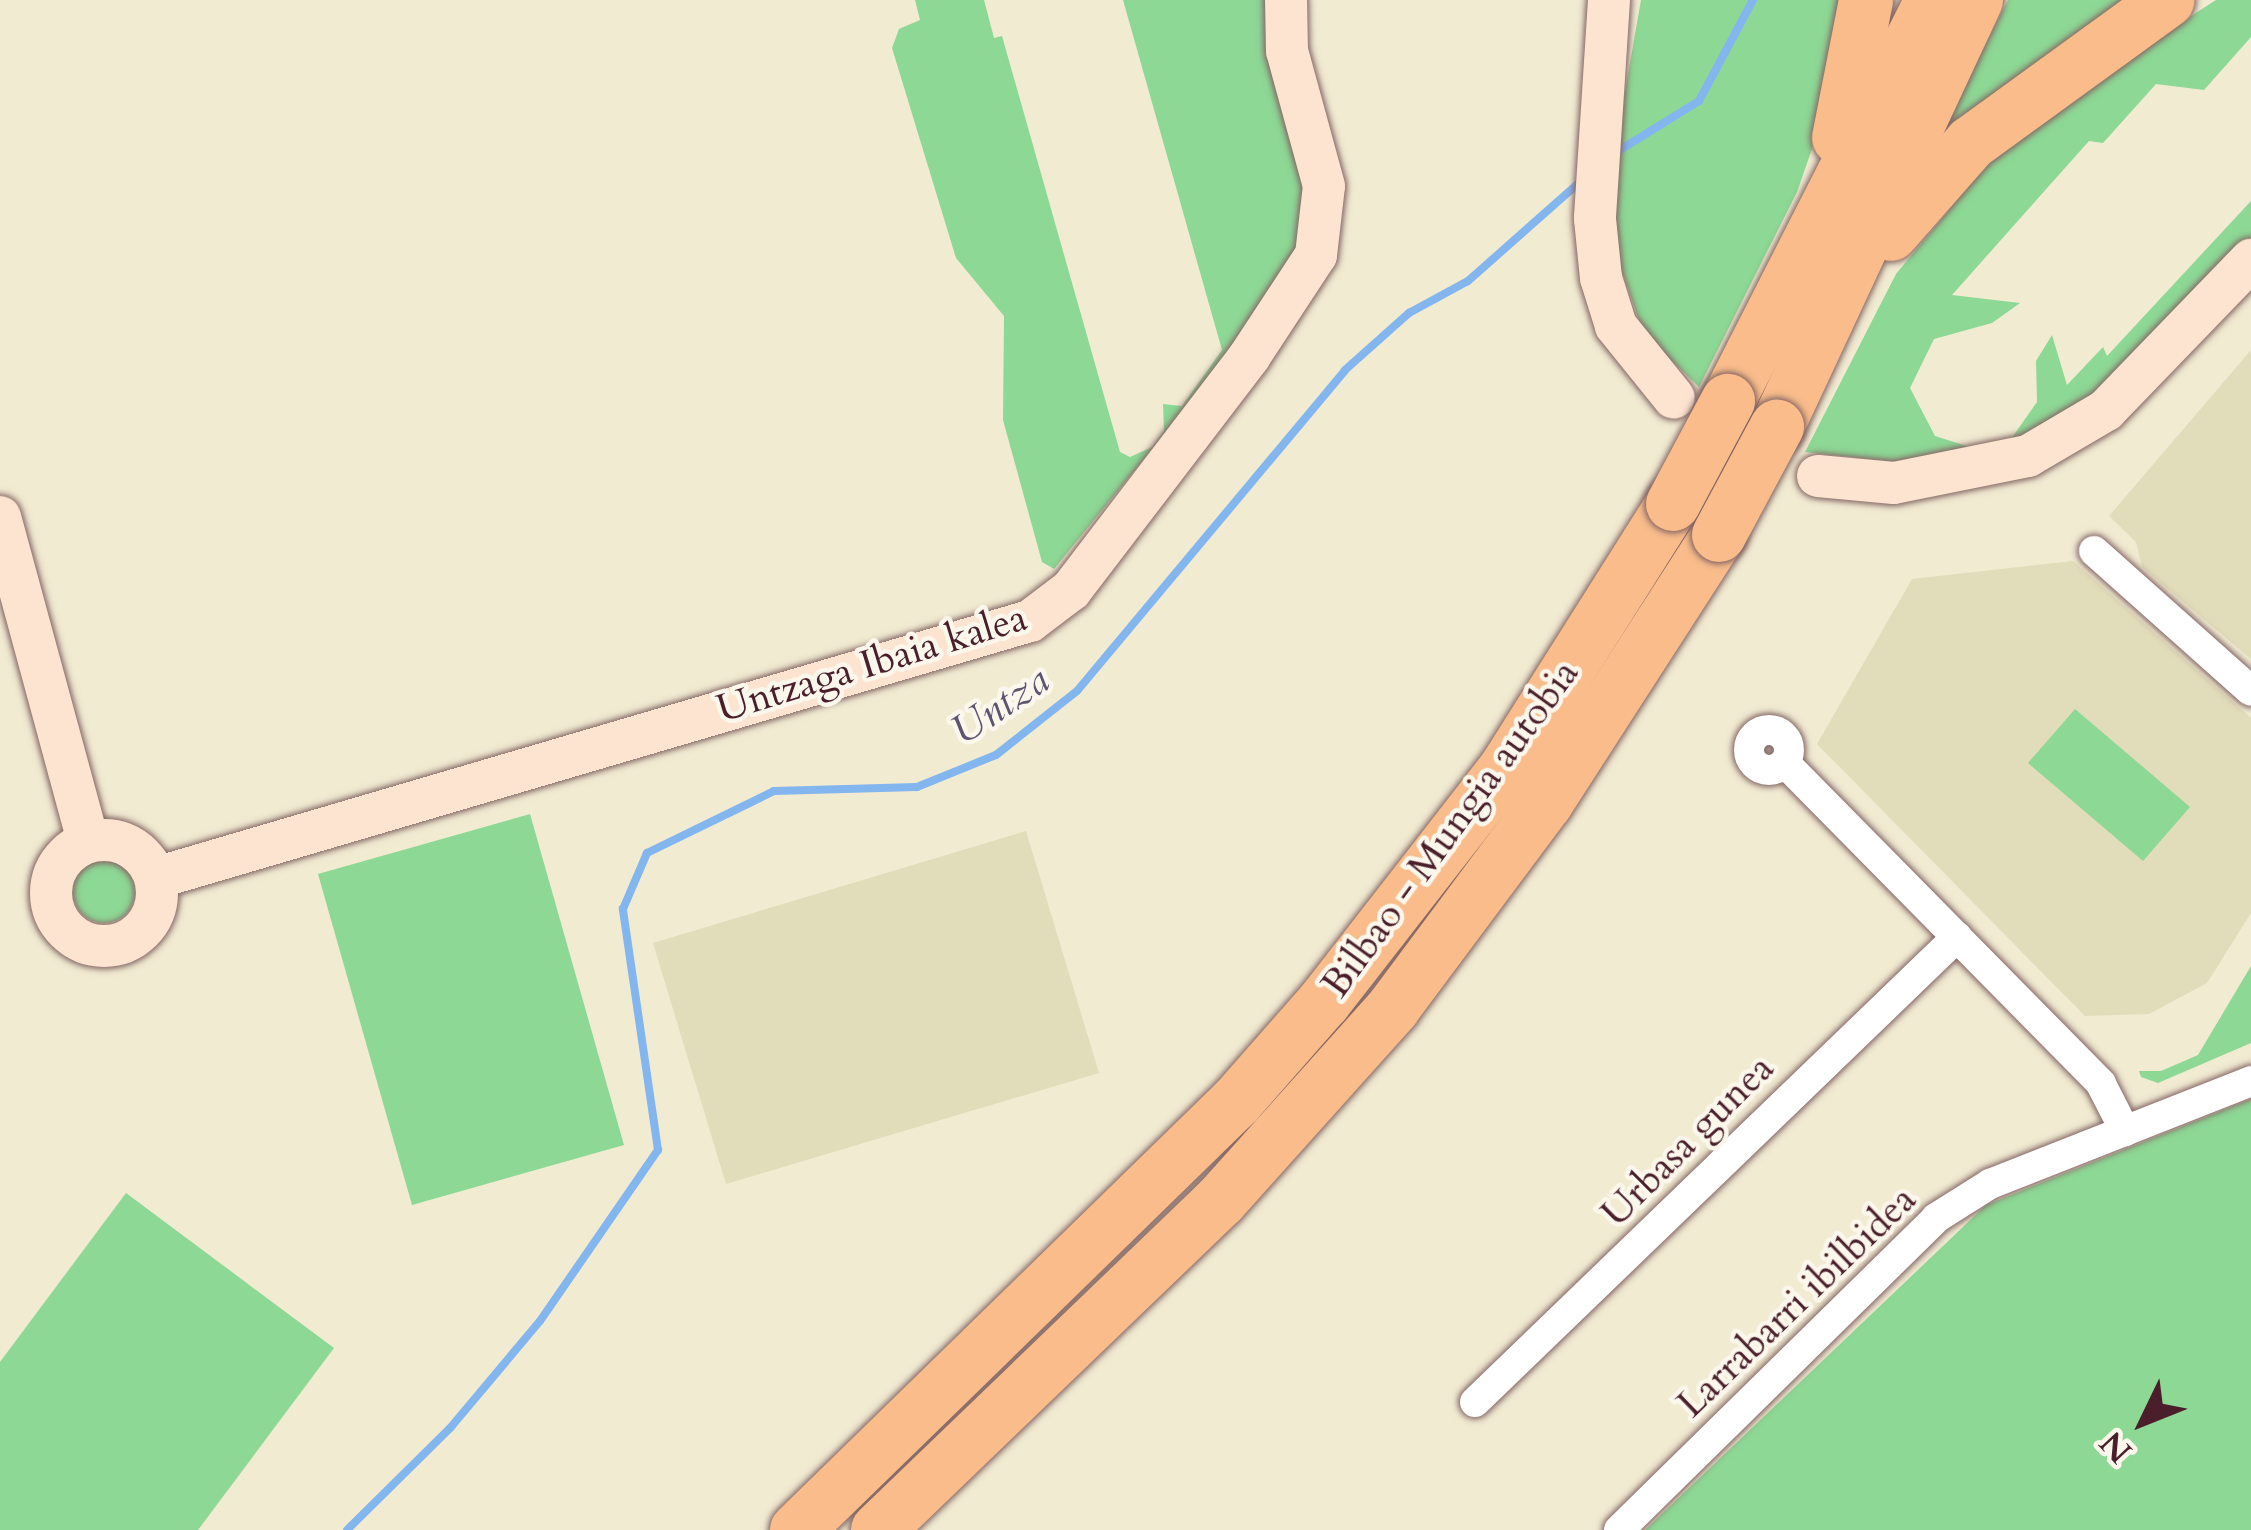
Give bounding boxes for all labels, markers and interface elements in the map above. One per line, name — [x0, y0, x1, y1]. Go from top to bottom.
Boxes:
street label: Untzaga Ibaia kalea — [711, 595, 1033, 733]
street label: Bilbao - Mungia autobia — [1313, 651, 1589, 1007]
water label: Untza — [941, 655, 1059, 757]
street label: Urbasa gunea — [1592, 1045, 1784, 1237]
street label: Larrabarri ibilbidea — [1668, 1176, 1926, 1428]
north arrow — [2083, 1362, 2203, 1482]
text: N — [2090, 1421, 2143, 1473]

